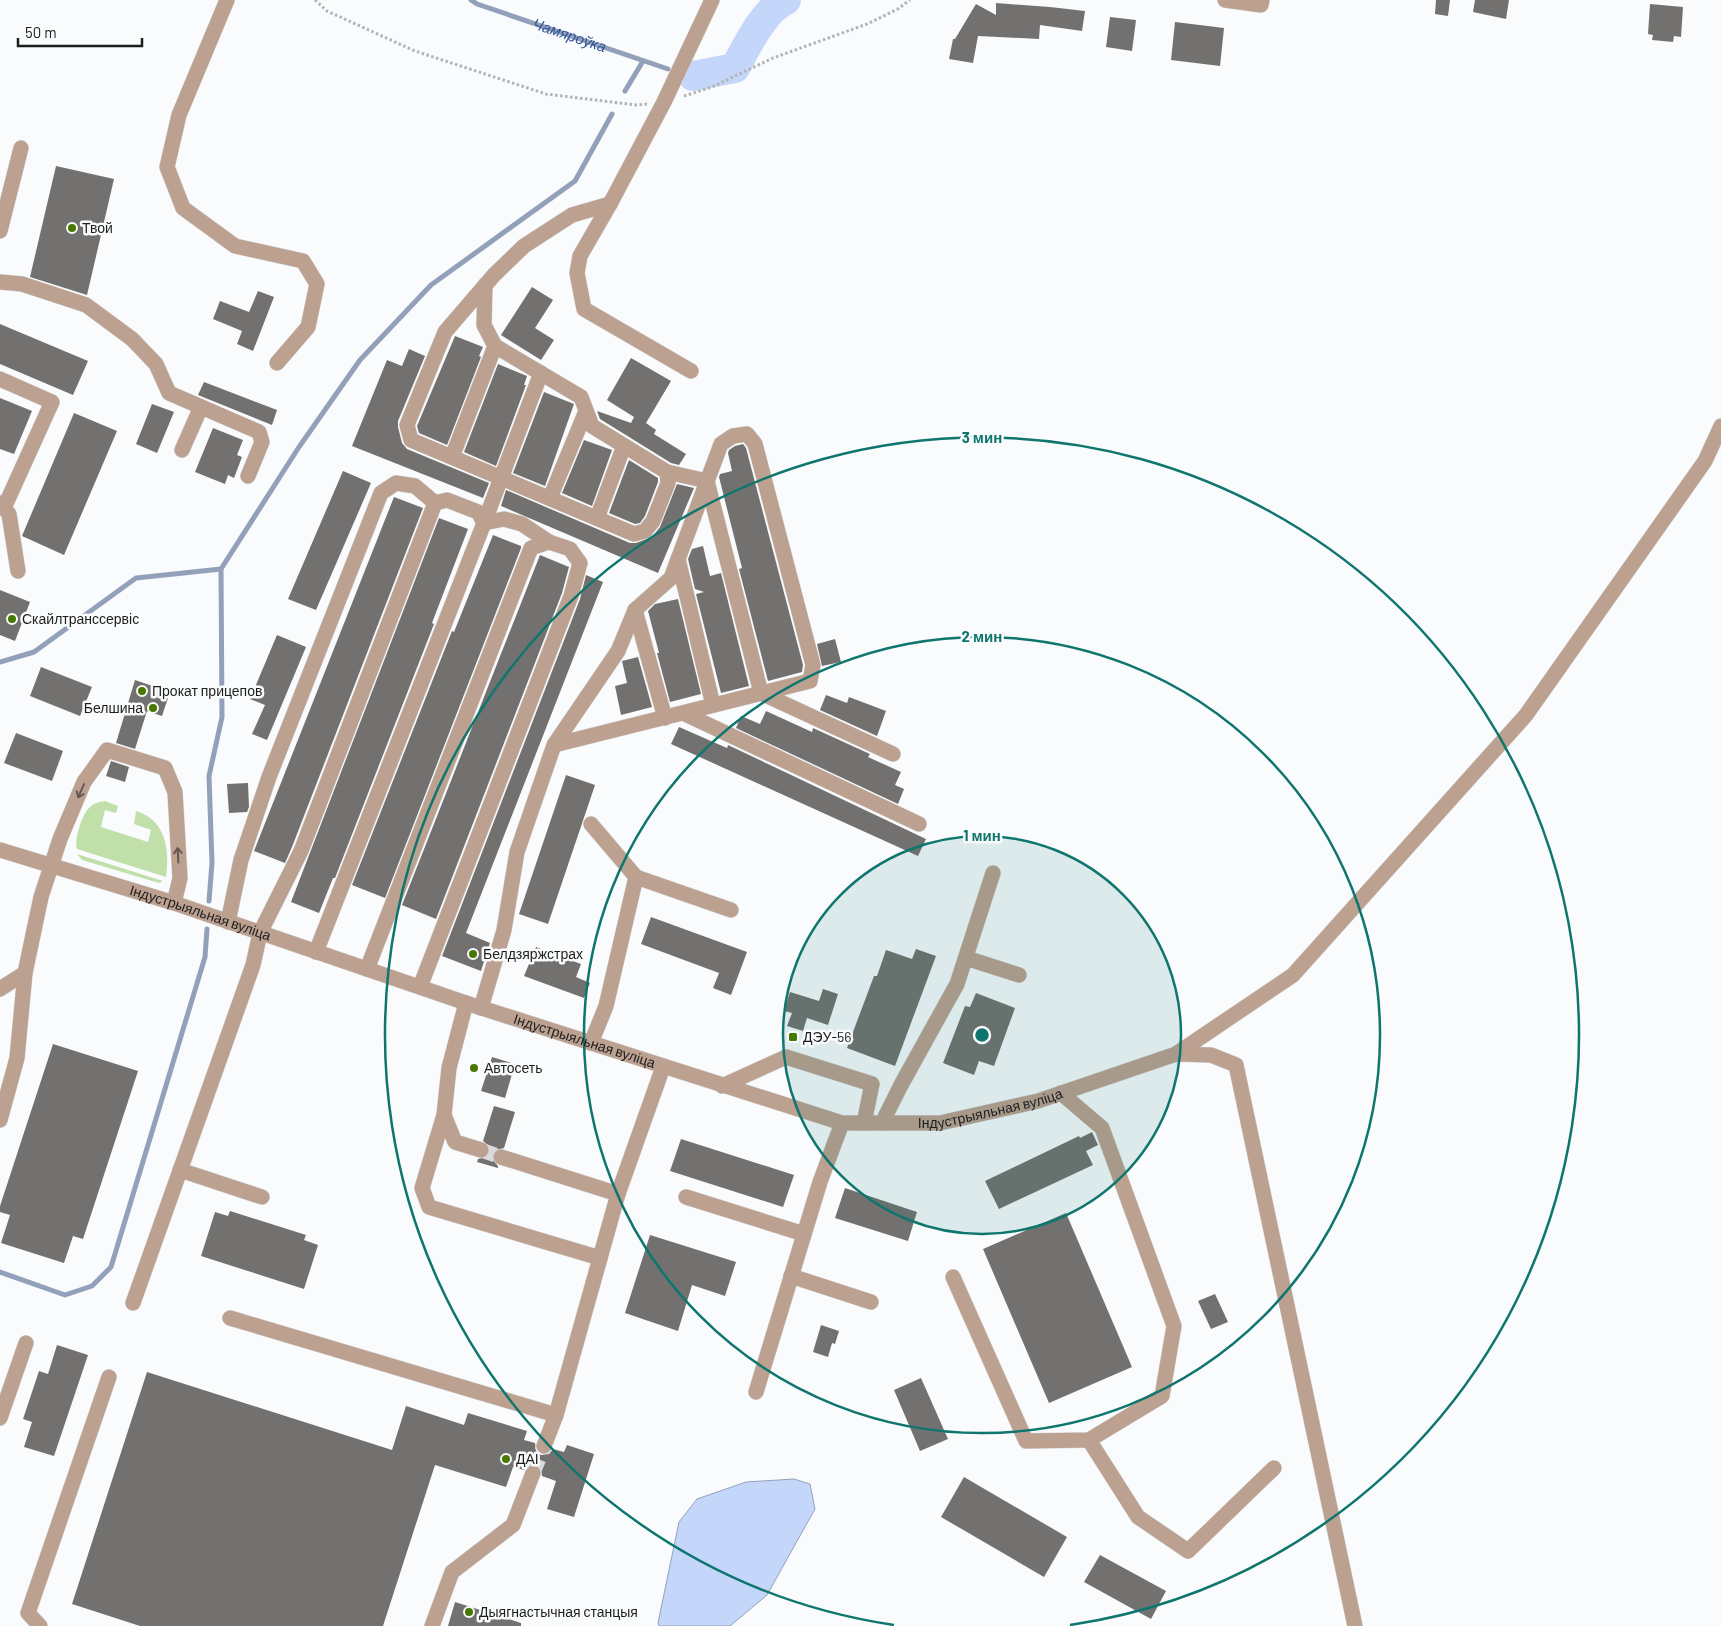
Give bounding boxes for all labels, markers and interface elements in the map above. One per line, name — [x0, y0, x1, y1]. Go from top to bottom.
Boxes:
water label: Чамяроўка — [531, 14, 609, 55]
scale bar — [18, 15, 141, 47]
text: 50 m — [25, 23, 57, 41]
place label: Твой — [82, 219, 113, 236]
marker: Твой — [66, 222, 78, 234]
text: 3 мин — [962, 428, 1002, 446]
place label: Скайлтранссервіс — [22, 610, 139, 627]
marker: Скайлтранссервіс — [6, 613, 18, 625]
text: 2 мин — [962, 627, 1002, 645]
place label: Прокат прицепов — [152, 682, 262, 699]
marker: Прокат прицепов — [136, 685, 148, 697]
place label: Белшина — [84, 699, 143, 716]
marker: Белшина — [147, 702, 159, 714]
one-way arrow — [75, 783, 85, 798]
text: 1 мин — [963, 826, 1001, 844]
one-way arrow — [174, 847, 183, 863]
street label: Індустрыяльная вуліца — [128, 881, 274, 944]
place label: Белдзяржстрах — [483, 945, 583, 962]
marker: Белдзяржстрах — [467, 948, 479, 960]
street label: Індустрыяльная вуліца — [512, 1010, 658, 1071]
centre of rings — [973, 1026, 991, 1044]
place label: ДЭУ-56 — [803, 1028, 851, 1045]
marker: ДЭУ-56 — [787, 1031, 799, 1043]
place label: Автосеть — [484, 1059, 543, 1076]
marker: Автосеть — [468, 1062, 480, 1074]
street label: Індустрыяльная вуліца — [918, 1084, 1065, 1131]
place label: ДАІ — [516, 1450, 539, 1467]
marker: ДАІ — [500, 1453, 512, 1465]
place label: Дыягнастычная станцыя — [479, 1603, 638, 1620]
marker: Дыягнастычная станцыя — [463, 1606, 475, 1618]

